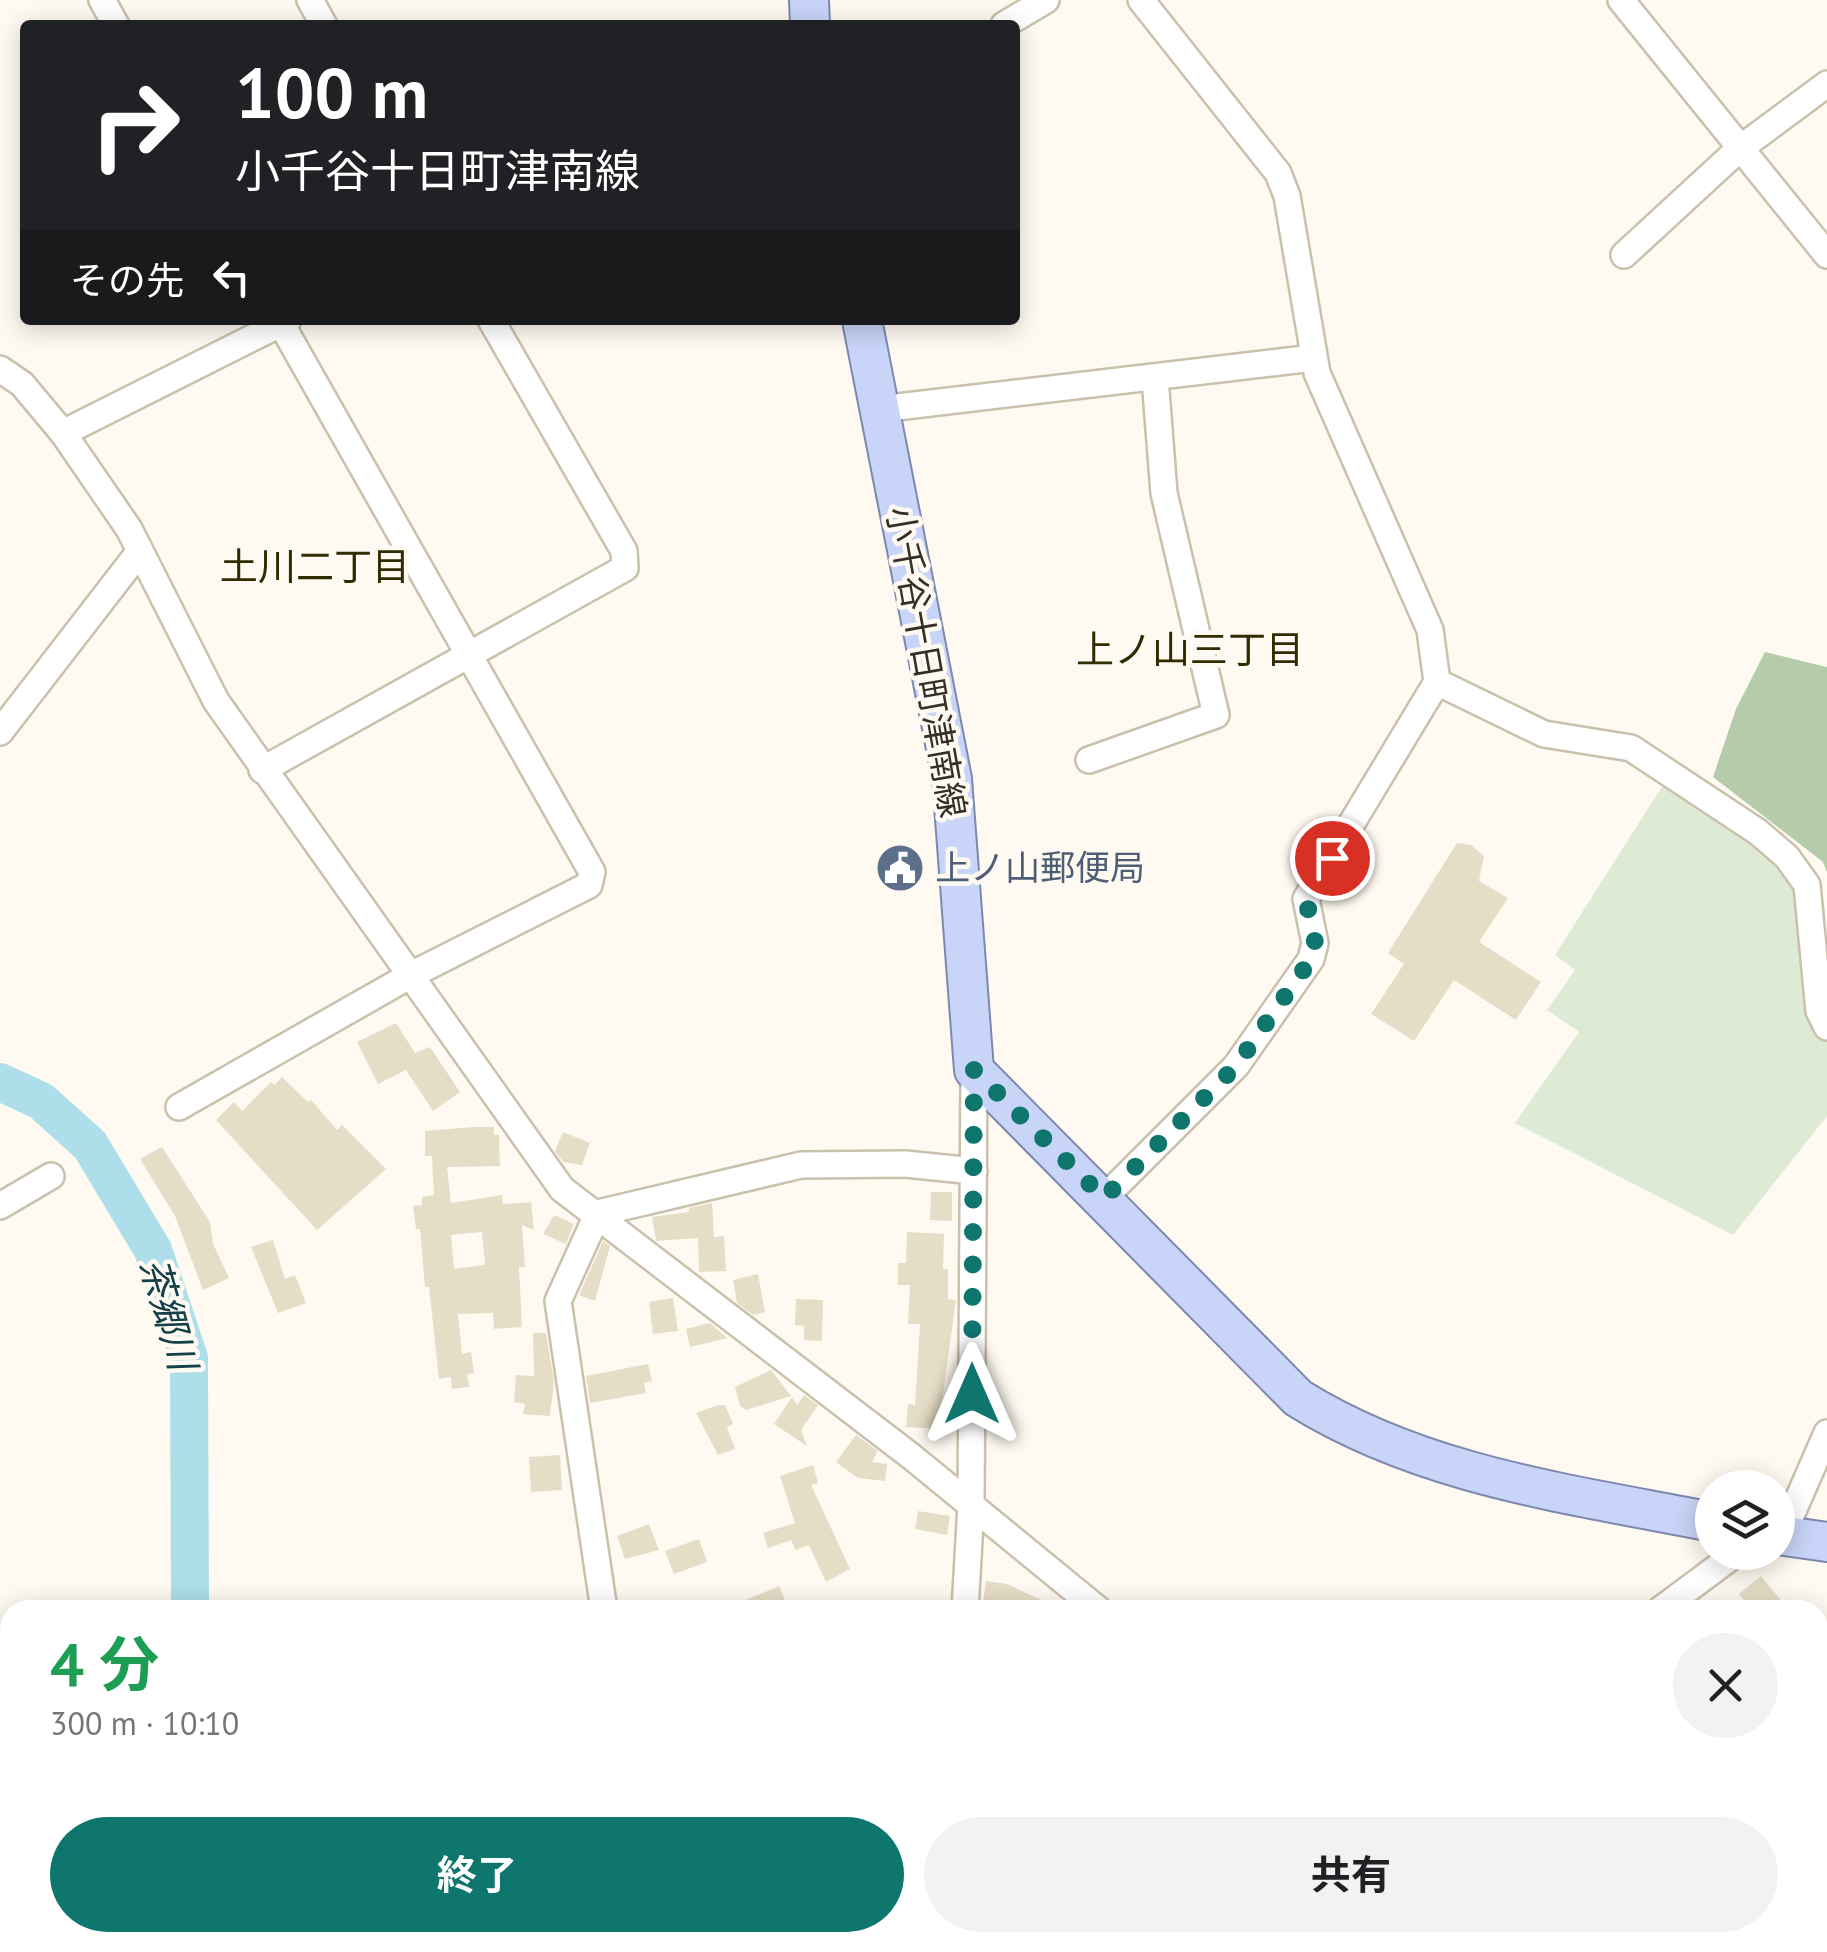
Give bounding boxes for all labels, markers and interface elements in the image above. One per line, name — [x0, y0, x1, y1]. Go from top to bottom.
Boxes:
text: 100 m — [235, 47, 428, 137]
icon: right — [70, 60, 200, 190]
text: 小千谷十日町津南線 — [235, 141, 640, 199]
icon: left — [204, 250, 259, 305]
text: その先 — [70, 255, 184, 304]
street label: 小千谷十日町津南線 — [877, 503, 977, 821]
district label: 土川二丁目 — [220, 541, 410, 590]
district label: 上ノ山三丁目 — [1076, 624, 1304, 673]
pin — [1290, 816, 1375, 901]
icon: arrive — [1305, 831, 1360, 886]
public building icon: 上ノ山郵便局 — [874, 842, 926, 894]
place label: 上ノ山郵便局 — [935, 844, 1145, 890]
water label: 茶郷川 — [130, 1252, 210, 1379]
position arrow — [920, 1342, 1024, 1446]
map controls — [1695, 1470, 1795, 1570]
button: layers — [1695, 1470, 1795, 1570]
text: 4 分 — [50, 1625, 159, 1703]
button: close — [1673, 1633, 1778, 1738]
text: 300 m · 10:10 — [50, 1702, 239, 1744]
button: 終了 — [50, 1817, 904, 1932]
button: 共有 — [924, 1817, 1778, 1932]

